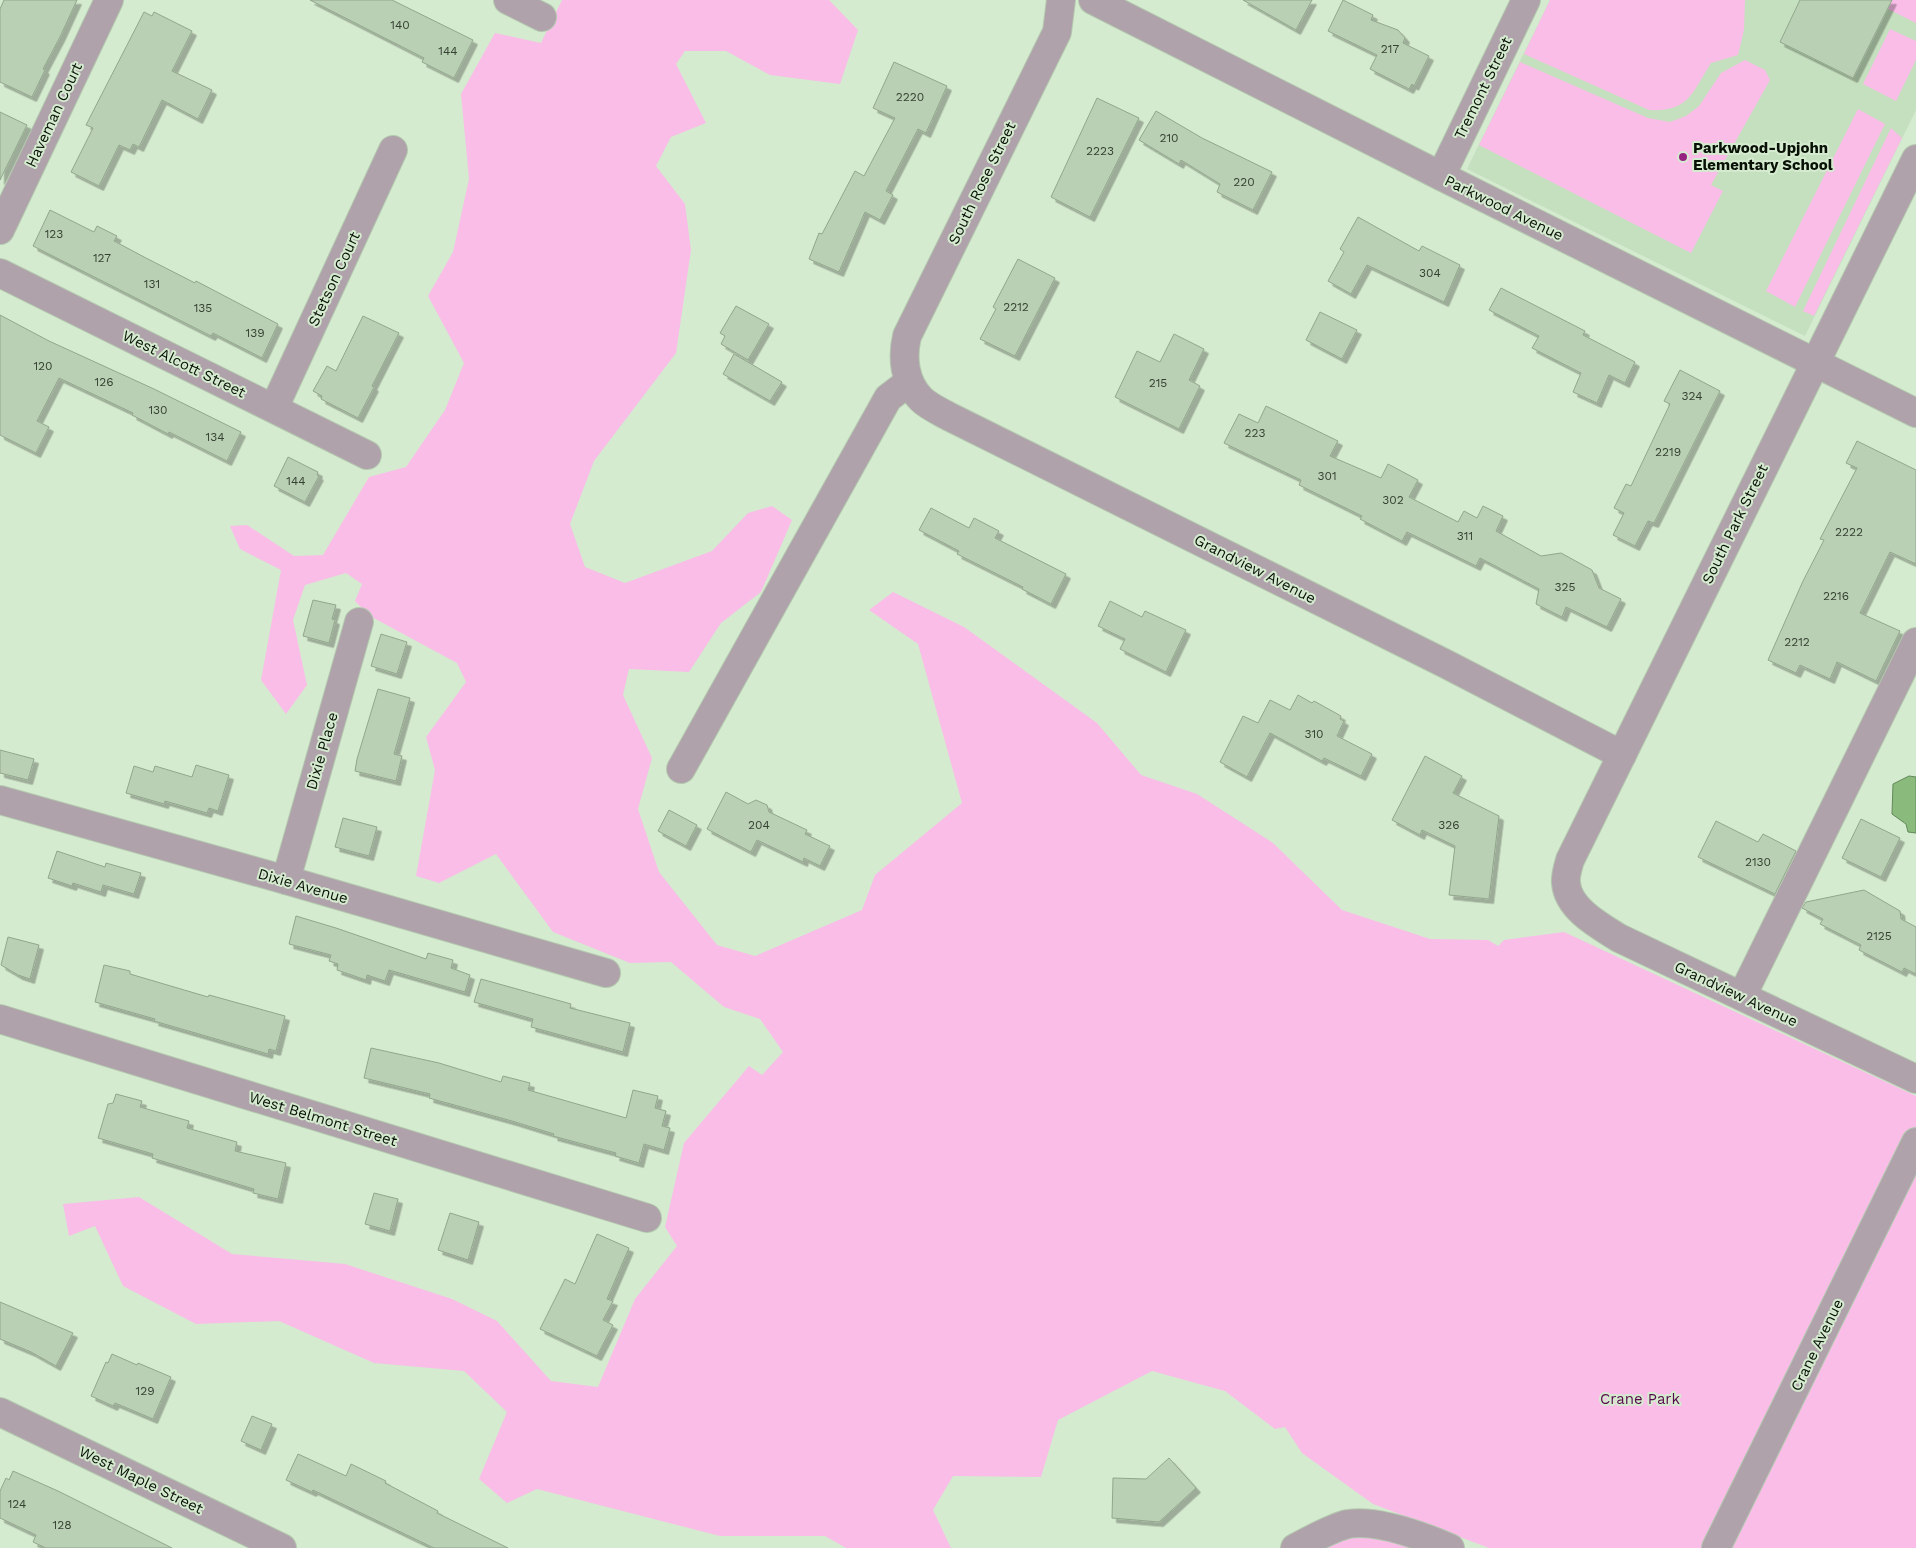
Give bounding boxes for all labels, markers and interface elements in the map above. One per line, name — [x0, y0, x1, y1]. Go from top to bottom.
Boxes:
house number: 140 — [390, 18, 410, 32]
street label: Tremont Street — [1450, 33, 1516, 142]
house number: 217 — [1381, 42, 1399, 56]
house number: 144 — [438, 44, 458, 58]
street label: Haveman Court — [22, 59, 86, 170]
house number: 2220 — [896, 90, 924, 104]
street label: South Rose Street — [945, 118, 1020, 247]
house number: 210 — [1159, 131, 1179, 145]
place label: Parkwood-Upjohn Elementary School — [1693, 139, 1833, 174]
house number: 2223 — [1086, 144, 1114, 158]
marker: Parkwood-Upjohn Elementary School — [1677, 151, 1689, 163]
street label: Parkwood Avenue — [1442, 172, 1566, 244]
house number: 220 — [1233, 175, 1255, 189]
house number: 123 — [45, 227, 63, 241]
street label: Stetson Court — [304, 228, 364, 329]
house number: 127 — [93, 251, 111, 265]
house number: 304 — [1419, 266, 1441, 280]
house number: 131 — [144, 277, 160, 291]
house number: 2212 — [1003, 300, 1029, 314]
house number: 135 — [194, 301, 212, 315]
street label: West Alcott Street — [119, 326, 249, 402]
house number: 139 — [245, 326, 265, 340]
house number: 120 — [33, 359, 53, 373]
house number: 126 — [95, 375, 113, 389]
house number: 215 — [1149, 376, 1167, 390]
house number: 324 — [1682, 389, 1702, 403]
house number: 130 — [148, 403, 168, 417]
house number: 223 — [1245, 426, 1266, 440]
house number: 134 — [205, 430, 225, 444]
house number: 2219 — [1655, 445, 1681, 459]
street label: South Park Street — [1698, 461, 1772, 587]
house number: 301 — [1317, 469, 1337, 483]
house number: 144 — [286, 474, 306, 488]
house number: 302 — [1382, 493, 1404, 507]
house number: 2222 — [1835, 525, 1863, 539]
house number: 311 — [1457, 529, 1473, 543]
street label: Grandview Avenue — [1191, 531, 1319, 607]
house number: 325 — [1555, 580, 1575, 594]
house number: 2216 — [1823, 589, 1849, 603]
house number: 2212 — [1784, 635, 1810, 649]
street label: Dixie Place — [302, 710, 342, 792]
house number: 310 — [1304, 727, 1324, 741]
house number: 204 — [748, 818, 770, 832]
house number: 326 — [1438, 818, 1460, 832]
house number: 2130 — [1745, 855, 1771, 869]
street label: Dixie Avenue — [256, 865, 350, 907]
house number: 2125 — [1866, 929, 1892, 943]
street label: Grandview Avenue — [1671, 958, 1801, 1030]
street label: West Belmont Street — [247, 1088, 400, 1150]
street label: Crane Avenue — [1787, 1296, 1847, 1394]
house number: 129 — [135, 1384, 155, 1398]
park label: Crane Park — [1600, 1390, 1680, 1408]
street label: West Maple Street — [76, 1442, 207, 1518]
house number: 124 — [8, 1497, 26, 1511]
house number: 128 — [52, 1518, 72, 1532]

